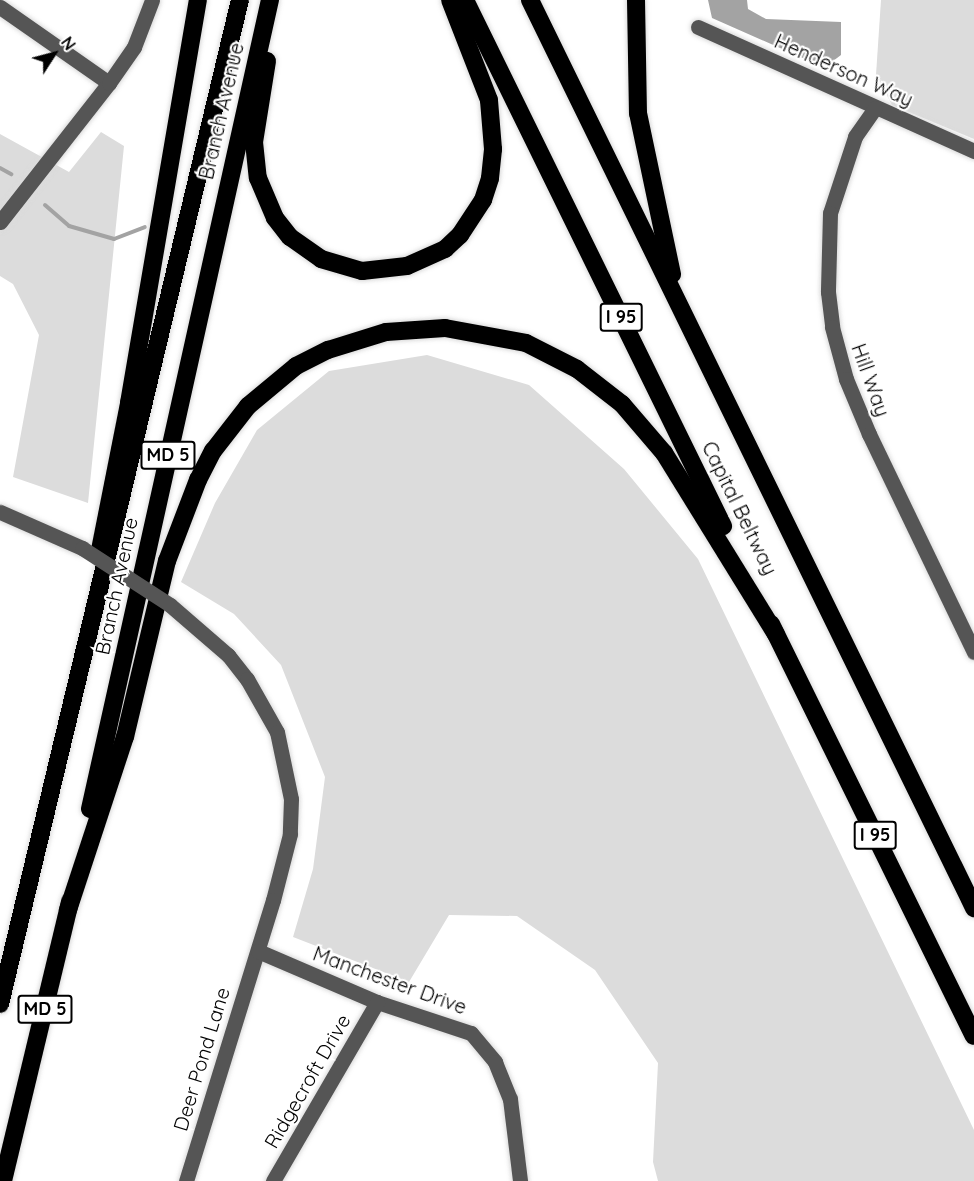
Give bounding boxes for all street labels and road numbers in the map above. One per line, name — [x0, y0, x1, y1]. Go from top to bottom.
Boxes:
street label: Henderson Way — [771, 29, 917, 111]
street label: Branch Avenue — [194, 40, 248, 182]
road number: I 95 — [598, 302, 644, 332]
street label: Hill Way — [847, 340, 895, 420]
street label: Capital Beltway — [697, 437, 783, 579]
road number: MD 5 — [140, 440, 196, 470]
street label: Branch Avenue — [90, 515, 142, 657]
road number: I 95 — [852, 820, 898, 850]
street label: Manchester Drive — [310, 941, 470, 1019]
street label: Deer Pond Lane — [168, 984, 234, 1134]
road number: MD 5 — [16, 994, 74, 1024]
street label: Ridgecroft Drive — [259, 1010, 355, 1152]

